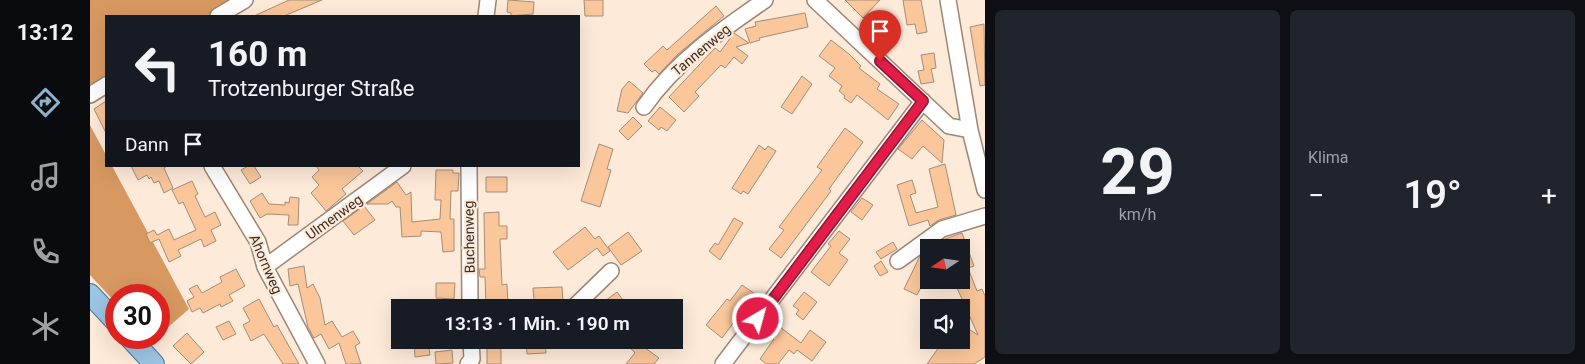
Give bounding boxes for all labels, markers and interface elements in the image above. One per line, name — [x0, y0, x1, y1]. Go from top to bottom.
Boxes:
pin — [859, 10, 901, 61]
icon: arrive — [866, 17, 894, 45]
text: 13:12 — [17, 20, 73, 45]
street label: Tannenweg — [668, 21, 734, 79]
text: 160 m — [208, 34, 307, 75]
icon: left — [125, 35, 190, 100]
text: Trotzenburger Straße — [208, 76, 415, 101]
icon: directions — [28, 85, 63, 120]
icon: arrive — [179, 130, 207, 158]
text: Dann — [125, 133, 169, 156]
text: 29 — [1100, 134, 1175, 210]
text: Klima — [1308, 148, 1349, 167]
icon: music — [28, 159, 63, 194]
text: 19° — [1404, 173, 1462, 217]
text: − — [1308, 179, 1324, 212]
text: + — [1541, 179, 1557, 212]
street label: Ulmenweg — [303, 191, 365, 243]
street label: Buchenweg — [460, 201, 478, 273]
text: km/h — [1119, 205, 1156, 224]
street label: Ahornweg — [246, 232, 286, 296]
icon: phone — [28, 234, 63, 269]
north arrow — [920, 239, 970, 289]
map controls — [920, 239, 970, 349]
speed limit sign: 30 — [105, 284, 170, 349]
position arrow — [731, 292, 783, 344]
button: sound — [920, 299, 970, 349]
icon: climate — [28, 309, 63, 344]
text: 13:13 · 1 Min. · 190 m — [444, 312, 630, 335]

